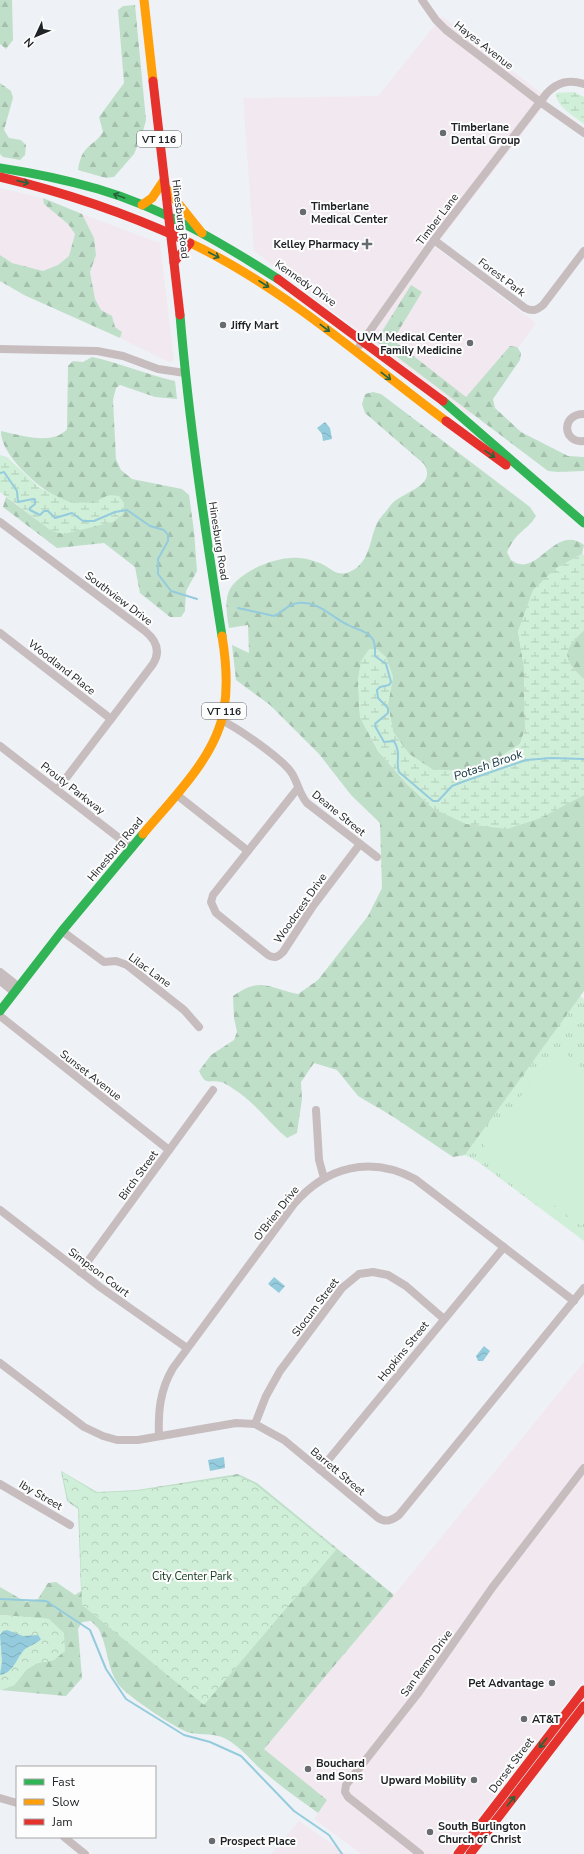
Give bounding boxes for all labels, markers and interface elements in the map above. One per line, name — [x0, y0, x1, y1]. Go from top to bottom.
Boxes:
north arrow — [16, 16, 56, 56]
street label: Hayes Avenue — [451, 18, 516, 73]
text: N — [21, 34, 37, 51]
place label: Timberlane Dental Group — [451, 120, 521, 148]
marker: Timberlane Dental Group — [438, 128, 448, 138]
road number: VT 116 — [137, 131, 181, 147]
one-way arrow — [16, 179, 29, 186]
street label: Hinesburg Road — [168, 179, 193, 259]
street label: Timber Lane — [413, 190, 462, 248]
one-way arrow — [113, 192, 126, 199]
place label: Timberlane Medical Center — [311, 199, 388, 227]
marker: Timberlane Medical Center — [298, 207, 308, 217]
place label: Kelley Pharmacy — [274, 237, 359, 252]
marker: Kelley Pharmacy — [362, 239, 372, 249]
one-way arrow — [208, 252, 220, 260]
street label: Forest Park — [475, 255, 529, 300]
street label: Kennedy Drive — [272, 257, 340, 310]
one-way arrow — [258, 280, 269, 288]
place label: Jiffy Mart — [230, 318, 279, 333]
marker: Jiffy Mart — [218, 320, 228, 330]
one-way arrow — [320, 323, 331, 332]
place label: UVM Medical Center Family Medicine — [357, 330, 463, 358]
marker: UVM Medical Center Family Medicine — [465, 338, 475, 348]
one-way arrow — [381, 371, 392, 380]
one-way arrow — [484, 450, 495, 458]
street label: Hinesburg Road — [205, 501, 232, 582]
street label: Southview Drive — [82, 568, 156, 629]
street label: Woodland Place — [25, 636, 99, 699]
road number: VT 116 — [202, 703, 246, 719]
water label: Potash Brook — [451, 745, 526, 784]
street label: Prouty Parkway — [37, 759, 108, 818]
street label: Deane Street — [309, 787, 369, 840]
street label: Hinesburg Road — [84, 814, 147, 885]
street label: Woodcrest Drive — [270, 870, 330, 947]
street label: Lilac Lane — [125, 950, 174, 991]
street label: Sunset Avenue — [57, 1047, 125, 1104]
street label: Birch Street — [115, 1147, 162, 1203]
street label: O'Brien Drive — [250, 1183, 303, 1244]
street label: Simpson Court — [65, 1244, 132, 1300]
street label: Slocum Street — [288, 1275, 342, 1340]
street label: Hopkins Street — [374, 1318, 432, 1385]
street label: Barrett Street — [307, 1444, 368, 1499]
street label: Iby Street — [16, 1477, 65, 1514]
park label: City Center Park — [152, 1569, 232, 1584]
street label: San Remo Drive — [397, 1627, 456, 1700]
place label: Pet Advantage — [468, 1676, 544, 1691]
marker: Pet Advantage — [547, 1678, 557, 1688]
place label: AT&T — [532, 1712, 561, 1727]
marker: AT&T — [519, 1714, 529, 1724]
street label: Dorset Street — [486, 1734, 537, 1796]
one-way arrow — [539, 1738, 547, 1749]
place label: Bouchard and Sons — [316, 1756, 365, 1784]
marker: Bouchard and Sons — [303, 1764, 313, 1774]
legend — [16, 1766, 156, 1838]
place label: Upward Mobility — [381, 1773, 466, 1788]
text: Fast — [52, 1774, 75, 1790]
marker: Upward Mobility — [469, 1775, 479, 1785]
text: Slow — [52, 1794, 80, 1810]
one-way arrow — [507, 1795, 516, 1806]
text: Jam — [51, 1814, 73, 1830]
place label: South Burlington Church of Christ — [438, 1819, 526, 1847]
marker: South Burlington Church of Christ — [425, 1827, 435, 1837]
place label: Prospect Place — [220, 1834, 296, 1849]
marker: Prospect Place — [207, 1836, 217, 1846]

